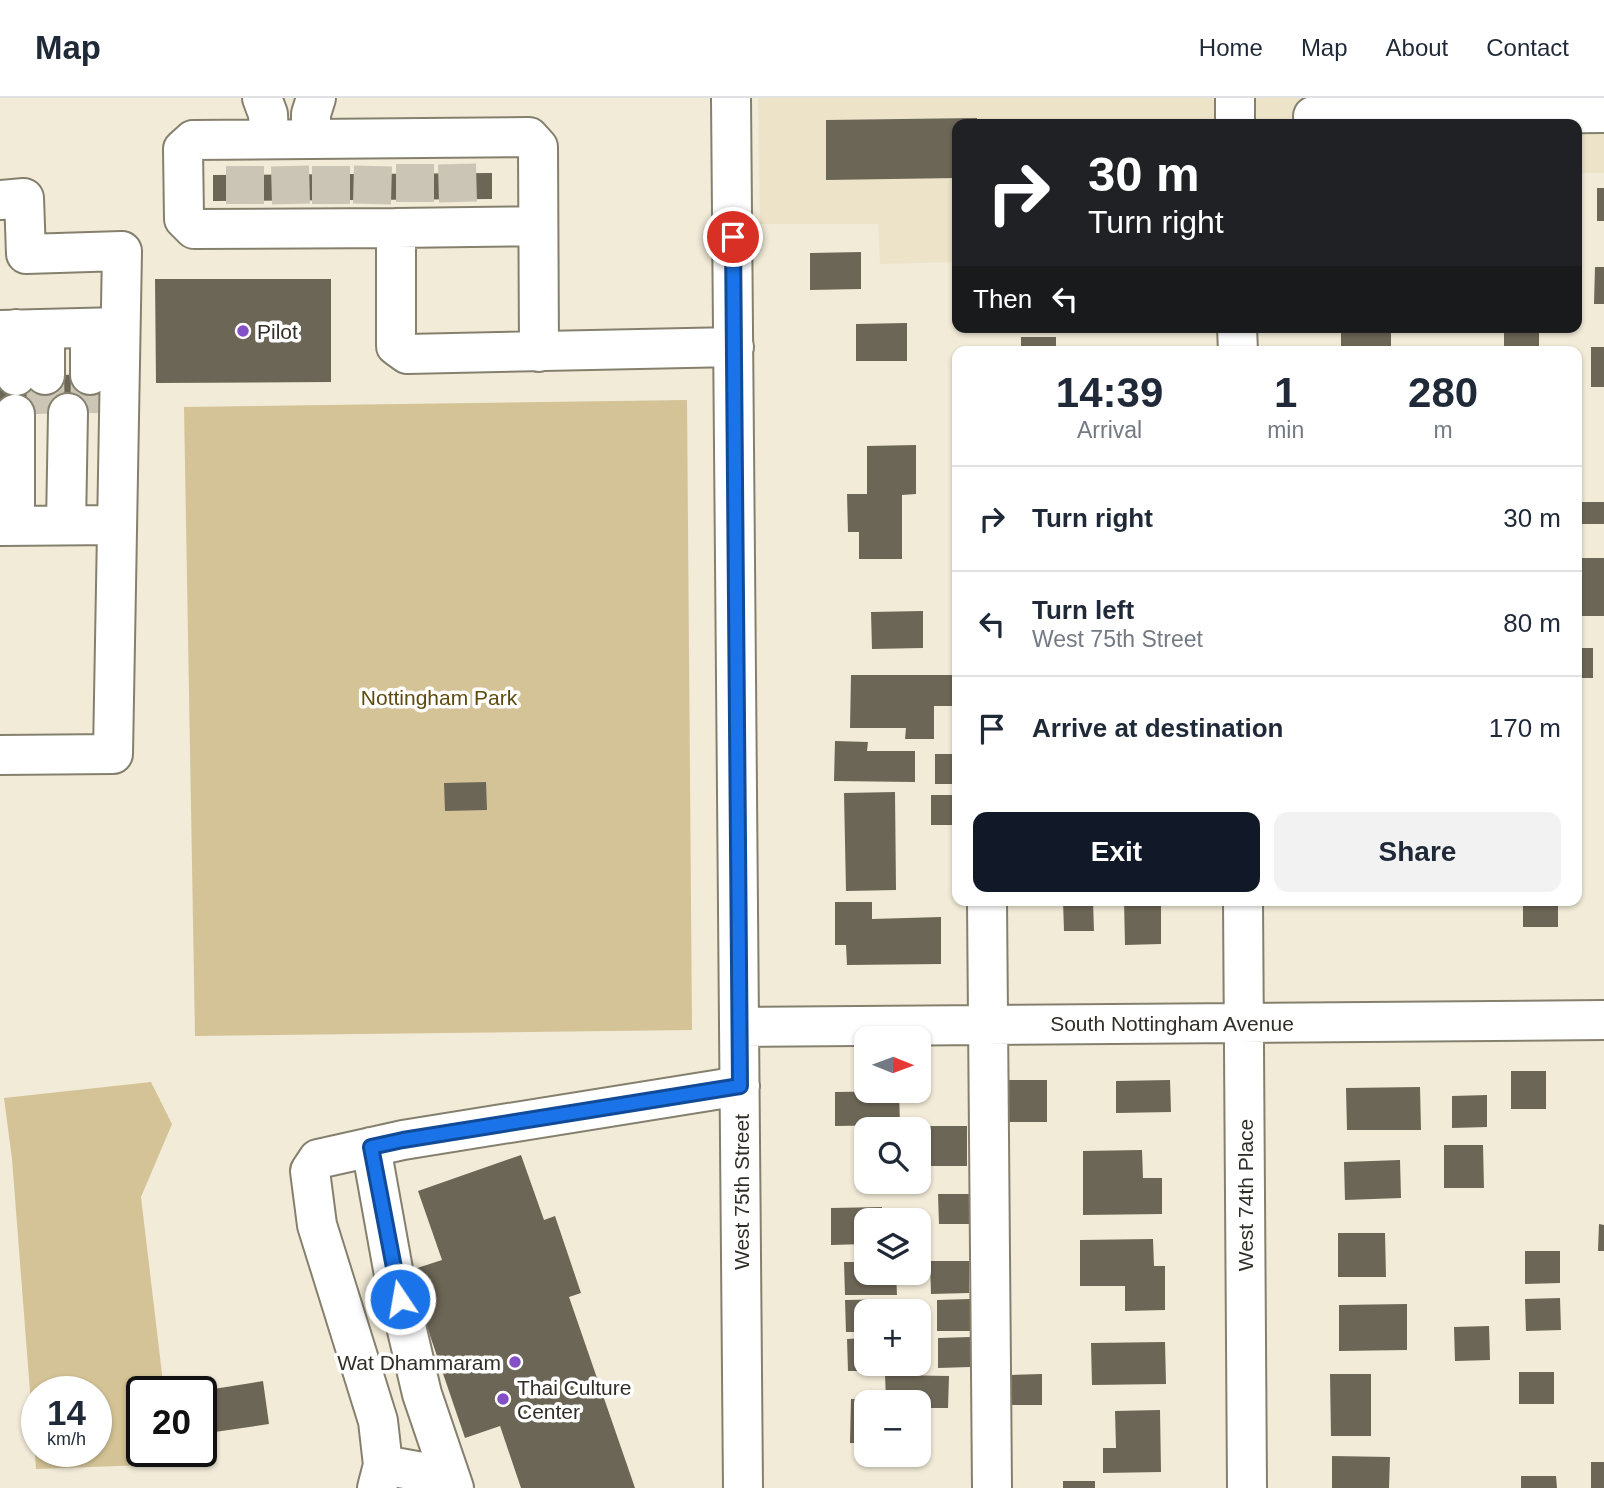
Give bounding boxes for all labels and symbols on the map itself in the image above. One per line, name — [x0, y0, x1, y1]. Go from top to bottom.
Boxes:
pin — [703, 207, 763, 267]
place label: Pilot — [257, 320, 298, 343]
marker: Pilot — [235, 323, 251, 339]
park label: Nottingham Park — [361, 686, 518, 709]
street label: South Nottingham Avenue — [1050, 1012, 1294, 1035]
north arrow — [854, 1026, 931, 1102]
street label: West 75th Street — [730, 1114, 753, 1270]
street label: West 74th Place — [1234, 1119, 1257, 1271]
position arrow — [363, 1262, 437, 1336]
place label: Wat Dhammaram — [337, 1351, 501, 1374]
marker: Wat Dhammaram — [507, 1354, 523, 1370]
speed limit sign: 20 — [126, 1376, 217, 1467]
place label: Thai Culture Center — [517, 1376, 631, 1423]
marker: Thai Culture Center — [495, 1391, 511, 1407]

